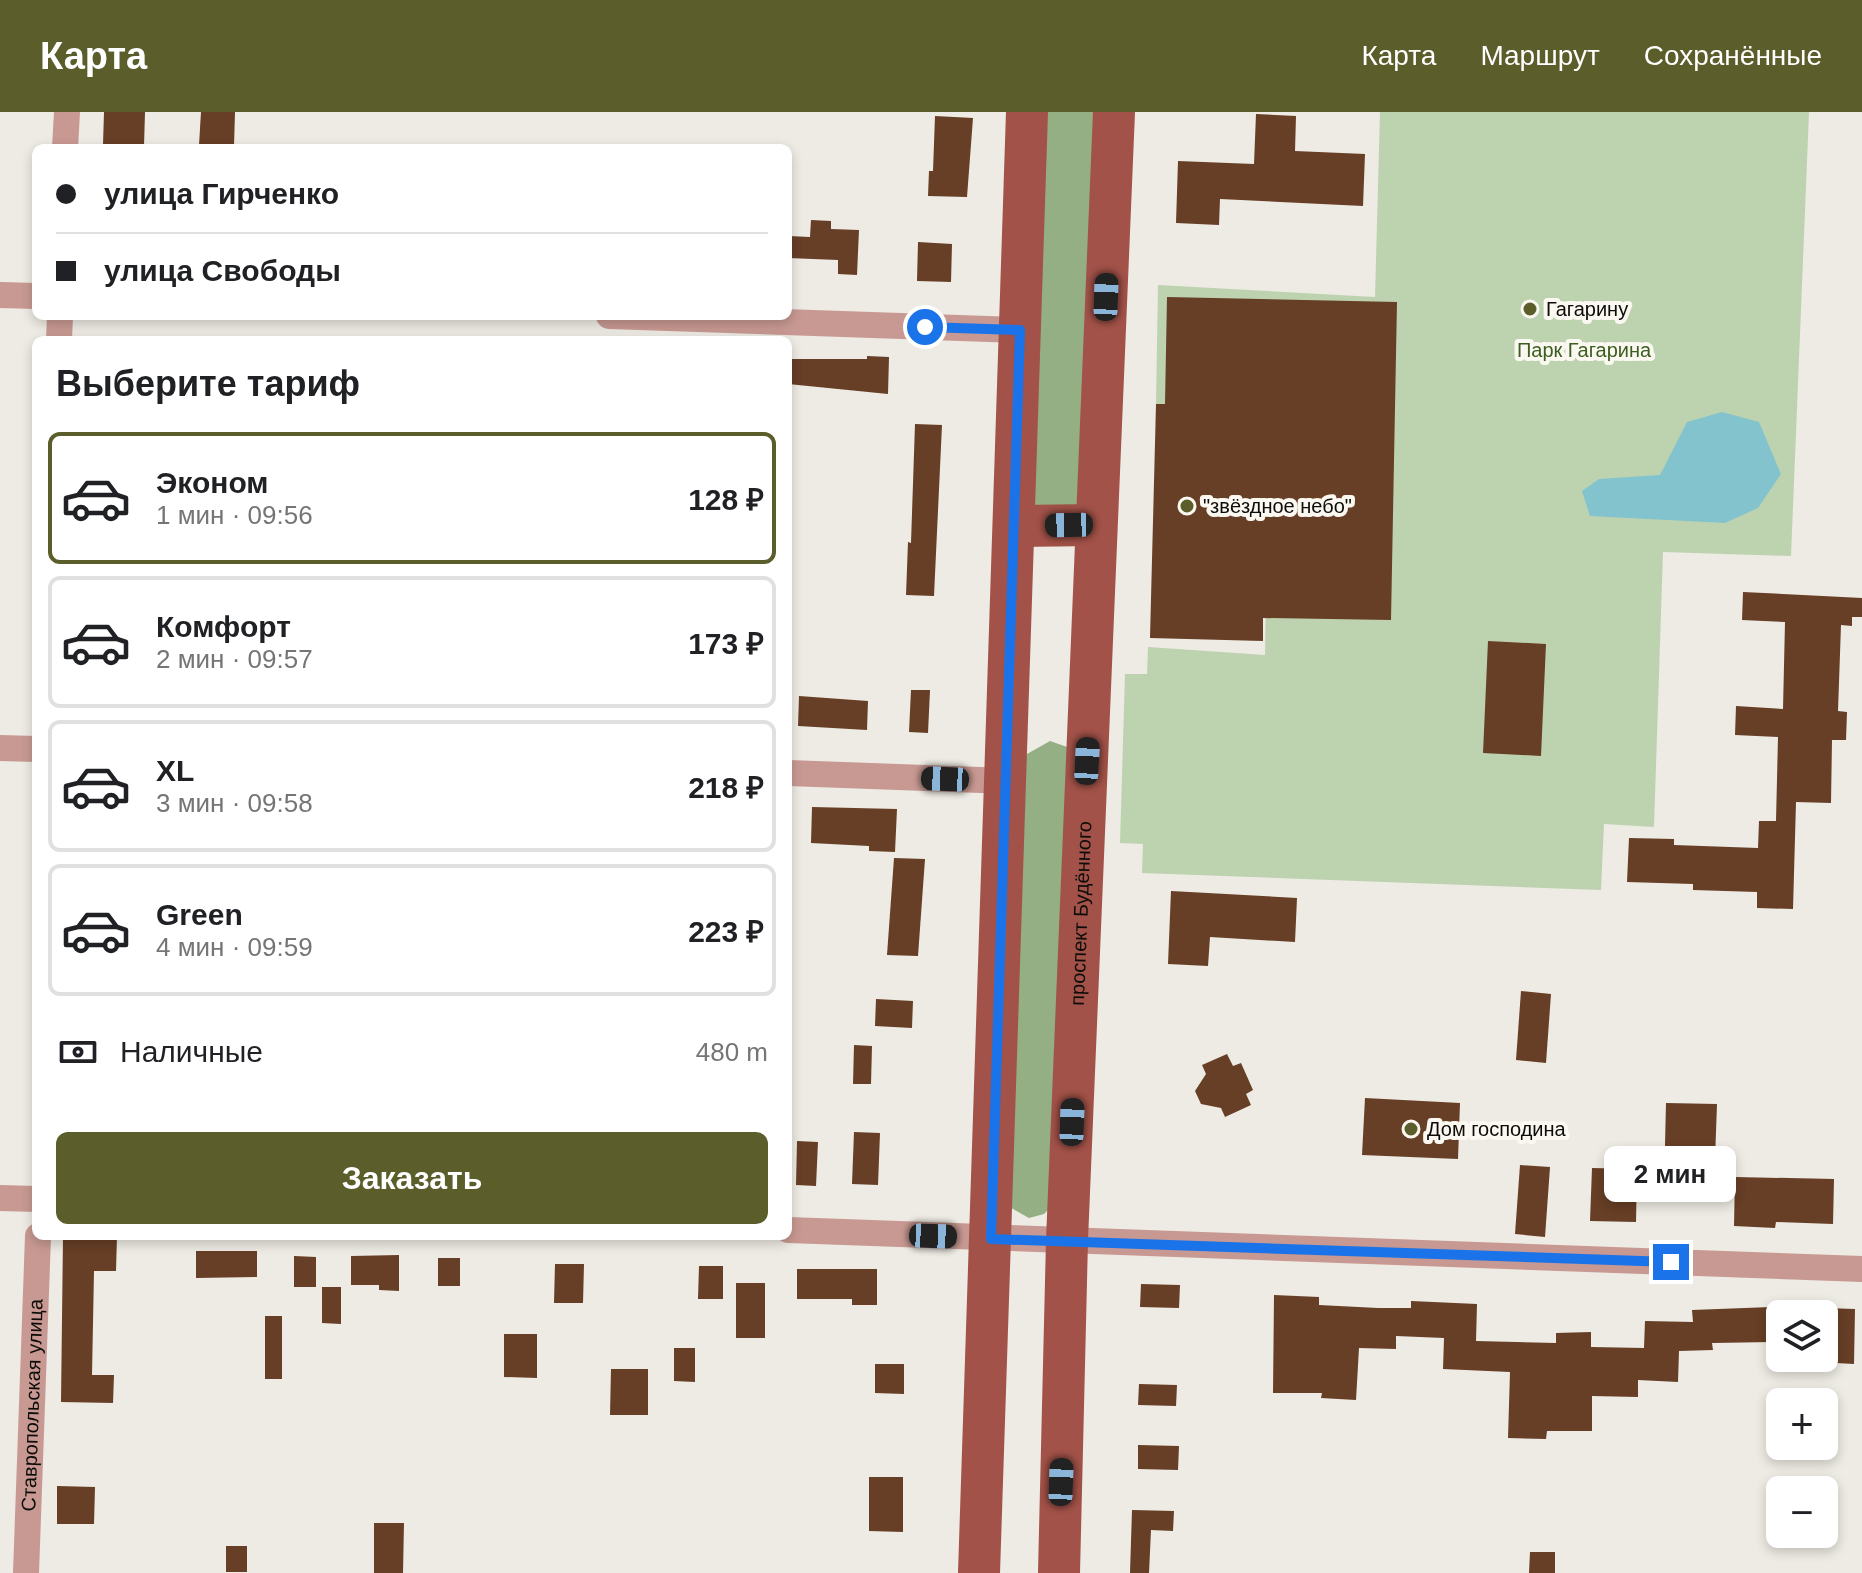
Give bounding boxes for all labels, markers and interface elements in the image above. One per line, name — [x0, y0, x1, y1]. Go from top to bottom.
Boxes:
text: Карта — [40, 35, 147, 77]
text: Карта — [1361, 40, 1436, 71]
text: Маршрут — [1480, 40, 1600, 71]
text: Сохранённые — [1644, 40, 1822, 71]
text: улица Гирченко — [104, 177, 339, 210]
text: улица Свободы — [104, 254, 341, 287]
car — [1093, 273, 1119, 321]
place label: Гагарину — [1546, 298, 1628, 320]
marker: Гагарину — [1521, 300, 1539, 318]
route start — [907, 309, 943, 345]
park label: Парк Гагарина — [1517, 339, 1652, 361]
text: Выберите тариф — [56, 363, 360, 404]
icon: car — [60, 462, 132, 534]
text: Эконом — [156, 466, 269, 499]
text: 128 ₽ — [688, 483, 764, 516]
place label: "звёздное небо" — [1203, 495, 1352, 517]
marker: "звёздное небо" — [1178, 497, 1196, 515]
text: 1 мин · 09:56 — [156, 500, 313, 530]
car — [1045, 513, 1093, 537]
icon: car — [60, 606, 132, 678]
text: Комфорт — [156, 610, 291, 643]
text: 173 ₽ — [688, 627, 764, 660]
text: 2 мин · 09:57 — [156, 644, 313, 674]
car — [1074, 736, 1100, 786]
icon: car — [60, 750, 132, 822]
text: XL — [156, 754, 194, 787]
car — [921, 766, 969, 792]
text: 218 ₽ — [688, 771, 764, 804]
text: 3 мин · 09:58 — [156, 788, 313, 818]
street label: проспект Будённого — [1066, 821, 1095, 1006]
icon: car — [60, 894, 132, 966]
text: Green — [156, 898, 243, 931]
text: 223 ₽ — [688, 915, 764, 948]
text: 4 мин · 09:59 — [156, 932, 313, 962]
icon: cash — [56, 1030, 100, 1074]
text: Наличные — [120, 1035, 263, 1068]
text: 480 m — [696, 1037, 768, 1067]
car — [1059, 1098, 1085, 1146]
place label: Дом господина — [1427, 1118, 1567, 1140]
marker: Дом господина — [1402, 1120, 1420, 1138]
button: Заказать — [56, 1132, 768, 1224]
callout: 2 мин — [1605, 1146, 1737, 1202]
text: 2 мин — [1634, 1159, 1706, 1189]
car — [909, 1223, 957, 1249]
route end — [1653, 1244, 1689, 1280]
street label: Ставропольская улица — [17, 1298, 47, 1512]
map controls — [1766, 1300, 1838, 1548]
button: layers — [1766, 1300, 1838, 1372]
button: + — [1766, 1388, 1838, 1460]
car — [1048, 1458, 1074, 1506]
button: − — [1766, 1476, 1838, 1548]

